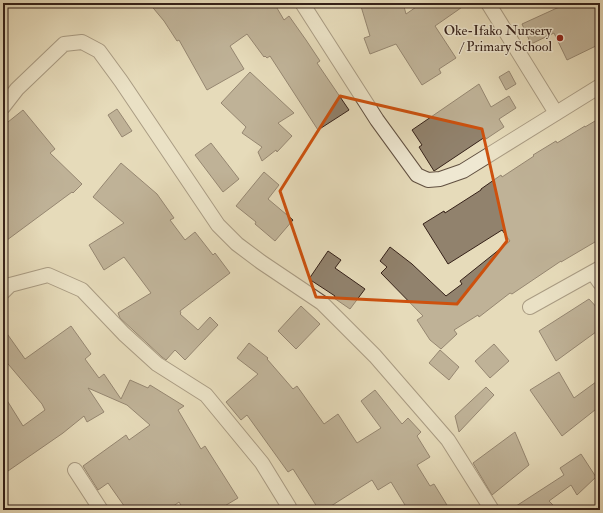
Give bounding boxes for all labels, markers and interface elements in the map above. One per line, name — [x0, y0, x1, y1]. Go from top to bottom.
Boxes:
place label: Oke-Ifako Nursery / Primary School — [444, 22, 553, 56]
marker: Oke-Ifako Nursery / Primary School — [555, 33, 565, 43]

